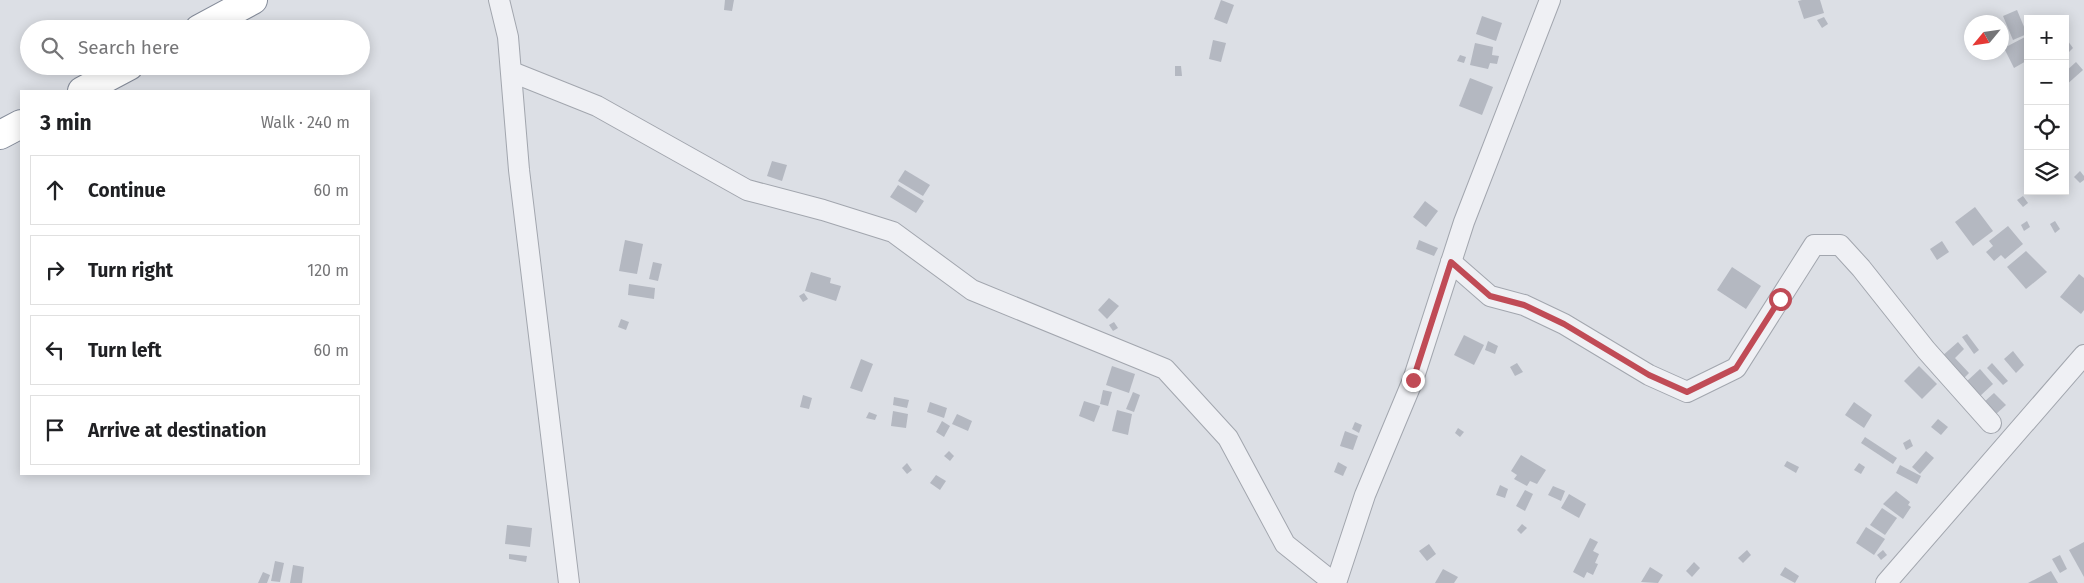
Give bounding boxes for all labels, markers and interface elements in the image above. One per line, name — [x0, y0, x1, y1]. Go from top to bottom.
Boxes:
north arrow — [1964, 15, 2009, 60]
map controls — [2024, 15, 2069, 195]
button: + — [2024, 15, 2069, 60]
search box — [20, 20, 370, 75]
icon: search — [38, 34, 66, 62]
text: Search here — [78, 36, 179, 59]
button: − — [2024, 60, 2069, 105]
button: locate — [2024, 105, 2069, 150]
text: 3 min — [40, 110, 92, 136]
text: Walk · 240 m — [261, 113, 350, 132]
button: layers — [2024, 150, 2069, 195]
icon: ahead — [41, 176, 69, 204]
text: Continue — [88, 179, 166, 202]
text: 60 m — [314, 181, 349, 200]
icon: right — [41, 256, 69, 284]
text: Turn right — [88, 259, 173, 282]
text: 120 m — [307, 261, 349, 280]
route start — [1769, 288, 1792, 311]
icon: left — [41, 336, 69, 364]
text: Turn left — [88, 339, 162, 362]
text: 60 m — [314, 341, 349, 360]
route end — [1402, 369, 1425, 392]
icon: arrive — [41, 416, 69, 444]
text: Arrive at destination — [88, 419, 267, 442]

